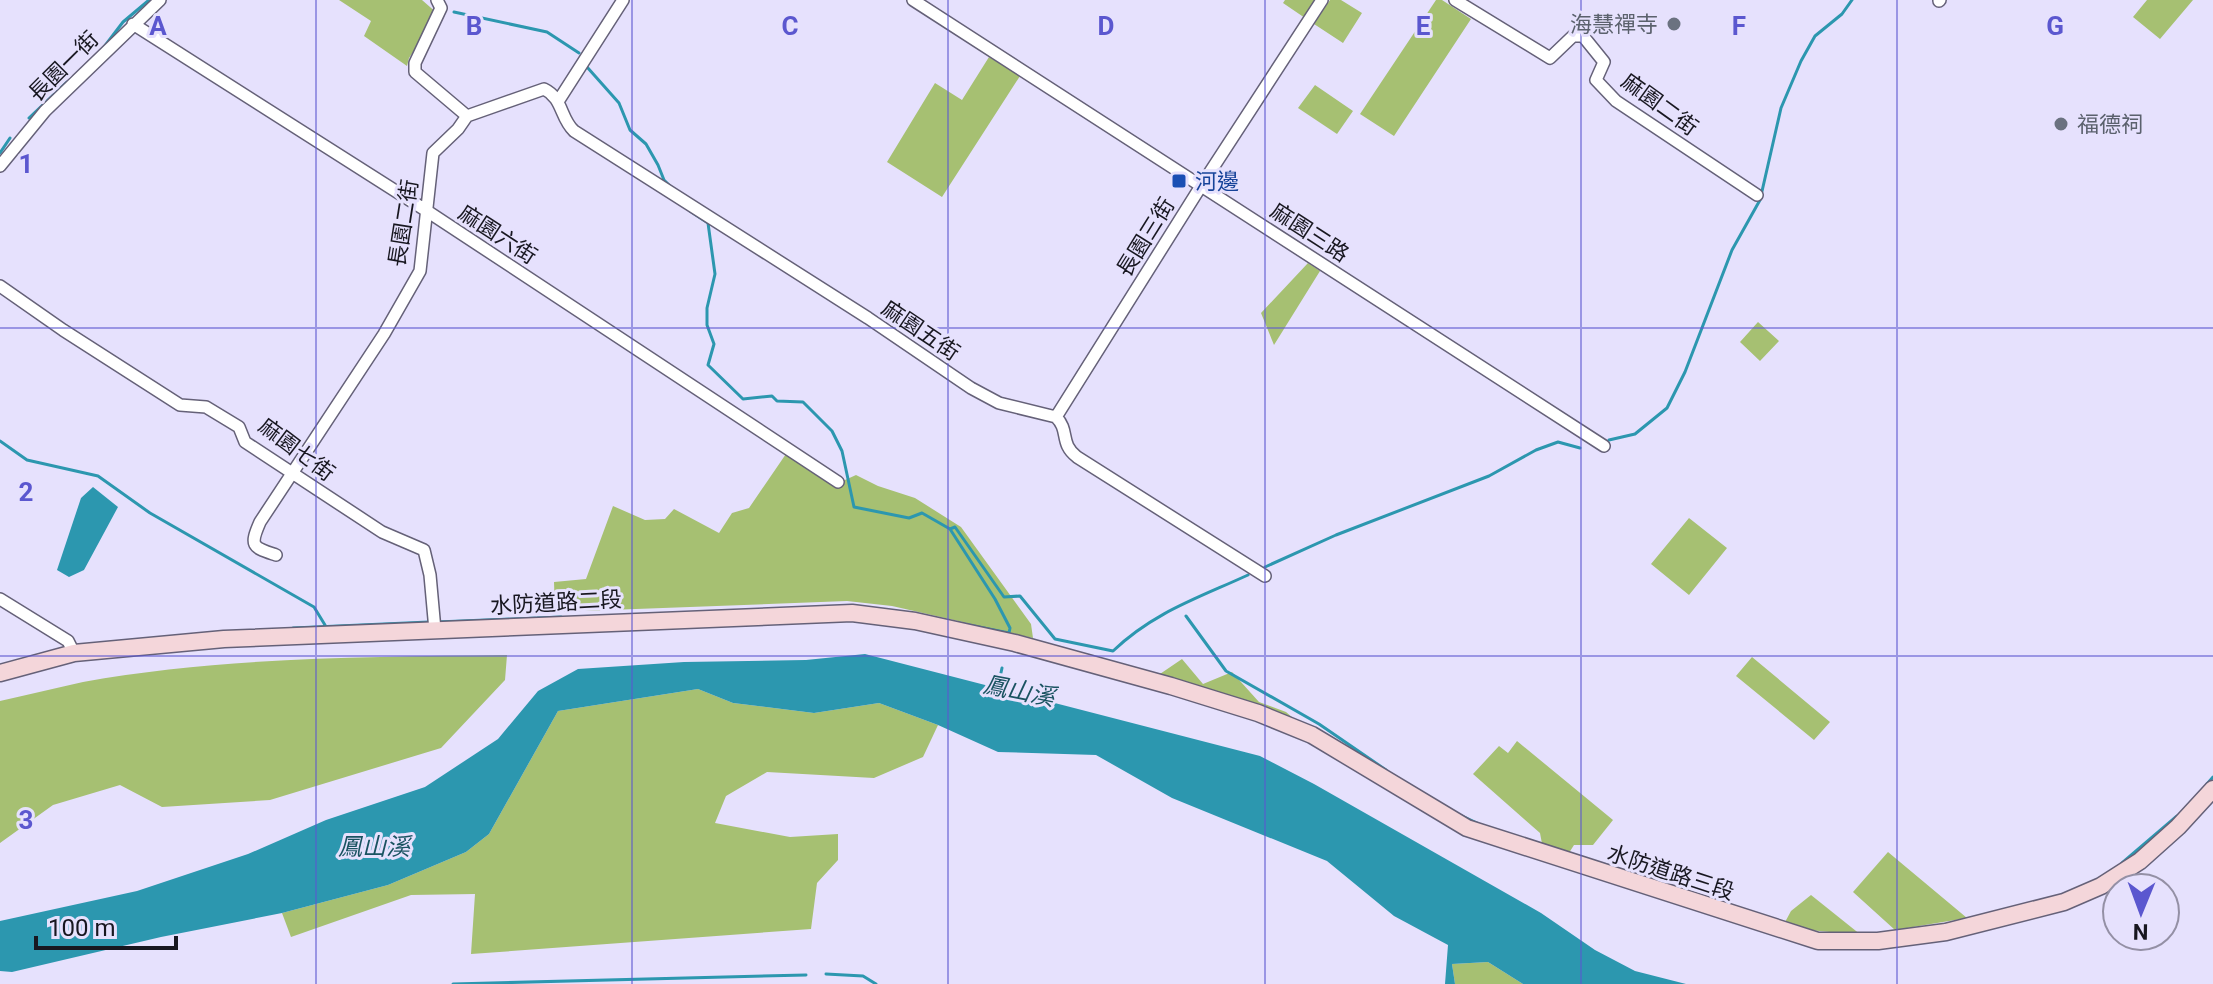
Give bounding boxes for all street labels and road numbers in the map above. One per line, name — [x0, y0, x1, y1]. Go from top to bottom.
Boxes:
street label: 長園一街 — [23, 26, 103, 106]
street label: 麻園二街 — [1617, 68, 1703, 140]
street label: 長園二街 — [384, 178, 423, 268]
street label: 長園三街 — [1112, 193, 1179, 281]
street label: 麻園三路 — [1266, 198, 1353, 267]
street label: 麻園六街 — [454, 200, 541, 269]
street label: 麻園五街 — [877, 295, 964, 365]
street label: 麻園七街 — [254, 413, 339, 486]
street label: 水防道路二段 — [489, 587, 623, 618]
street label: 水防道路三段 — [1604, 840, 1737, 905]

